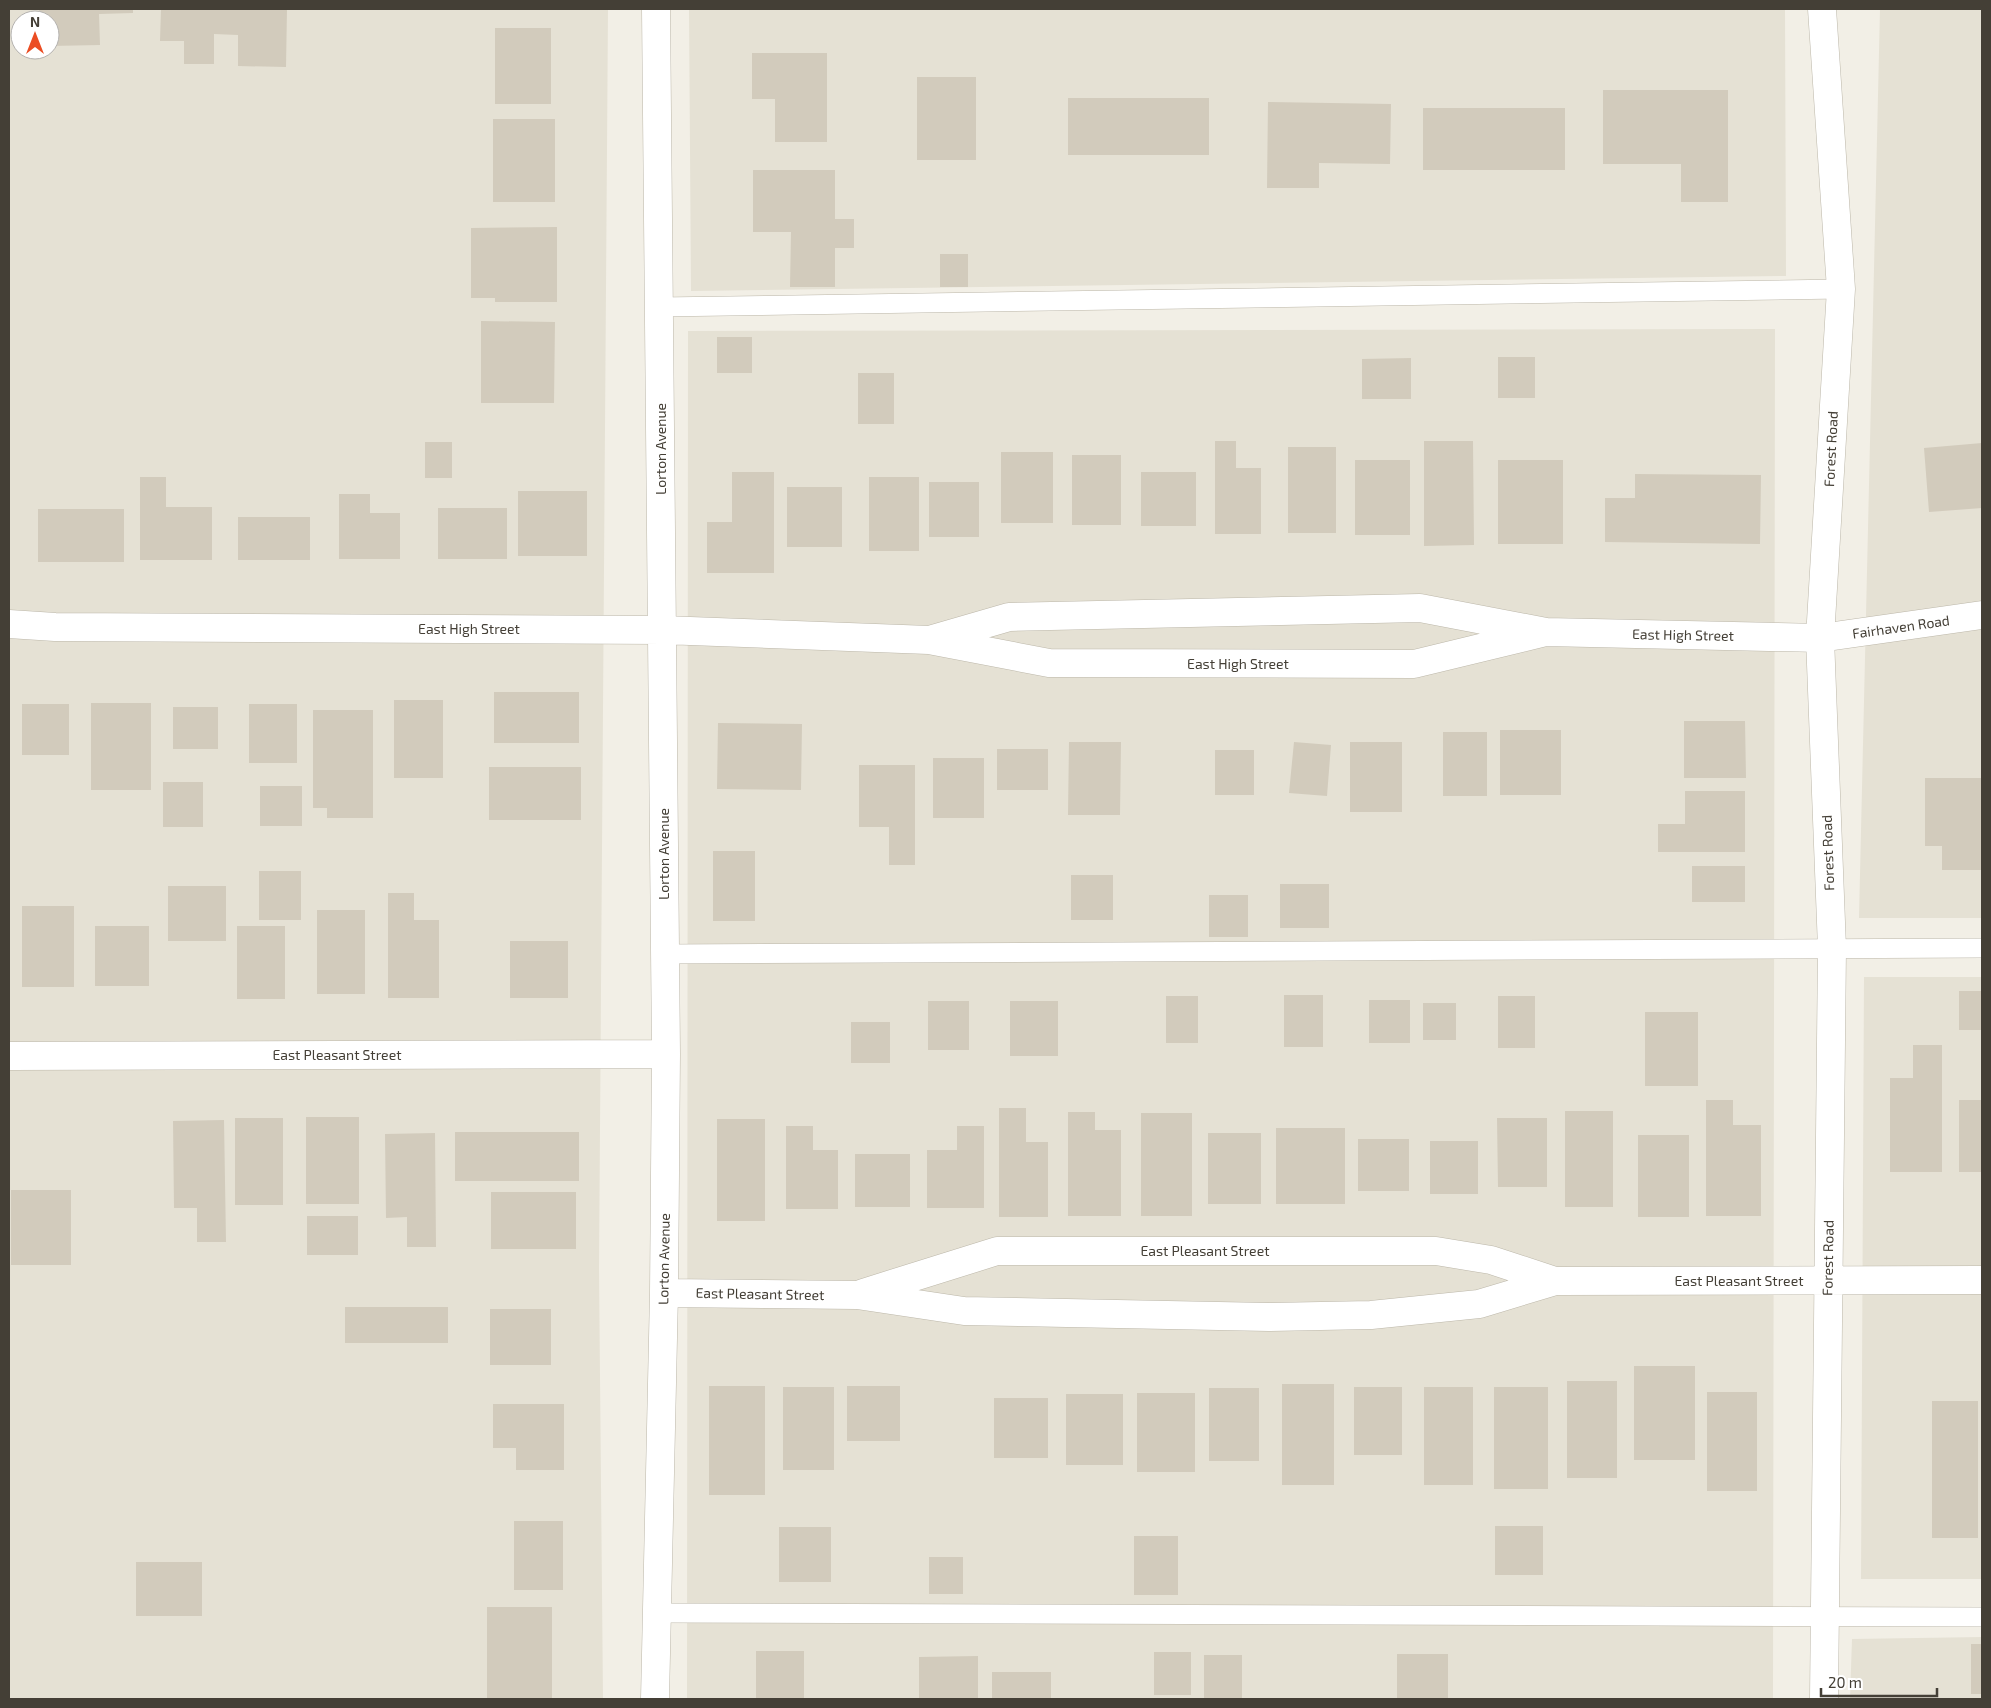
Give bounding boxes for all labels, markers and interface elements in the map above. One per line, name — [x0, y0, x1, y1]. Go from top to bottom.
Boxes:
north arrow — [10, 10, 60, 60]
text: N — [30, 13, 40, 30]
street label: Lorton Avenue — [652, 403, 669, 495]
street label: Forest Road — [1820, 411, 1841, 487]
street label: Fairhaven Road — [1851, 611, 1951, 642]
street label: East High Street — [418, 620, 520, 637]
street label: East High Street — [1632, 625, 1734, 644]
street label: East High Street — [1187, 655, 1289, 672]
street label: Lorton Avenue — [655, 808, 672, 900]
street label: Forest Road — [1818, 815, 1837, 891]
street label: East Pleasant Street — [272, 1046, 402, 1063]
street label: Lorton Avenue — [654, 1213, 673, 1305]
street label: Forest Road — [1818, 1220, 1837, 1296]
street label: East Pleasant Street — [1140, 1242, 1270, 1259]
street label: East Pleasant Street — [1674, 1272, 1804, 1289]
street label: East Pleasant Street — [695, 1284, 825, 1303]
scale bar — [1821, 1666, 1937, 1698]
text: 20 m — [1828, 1673, 1862, 1691]

